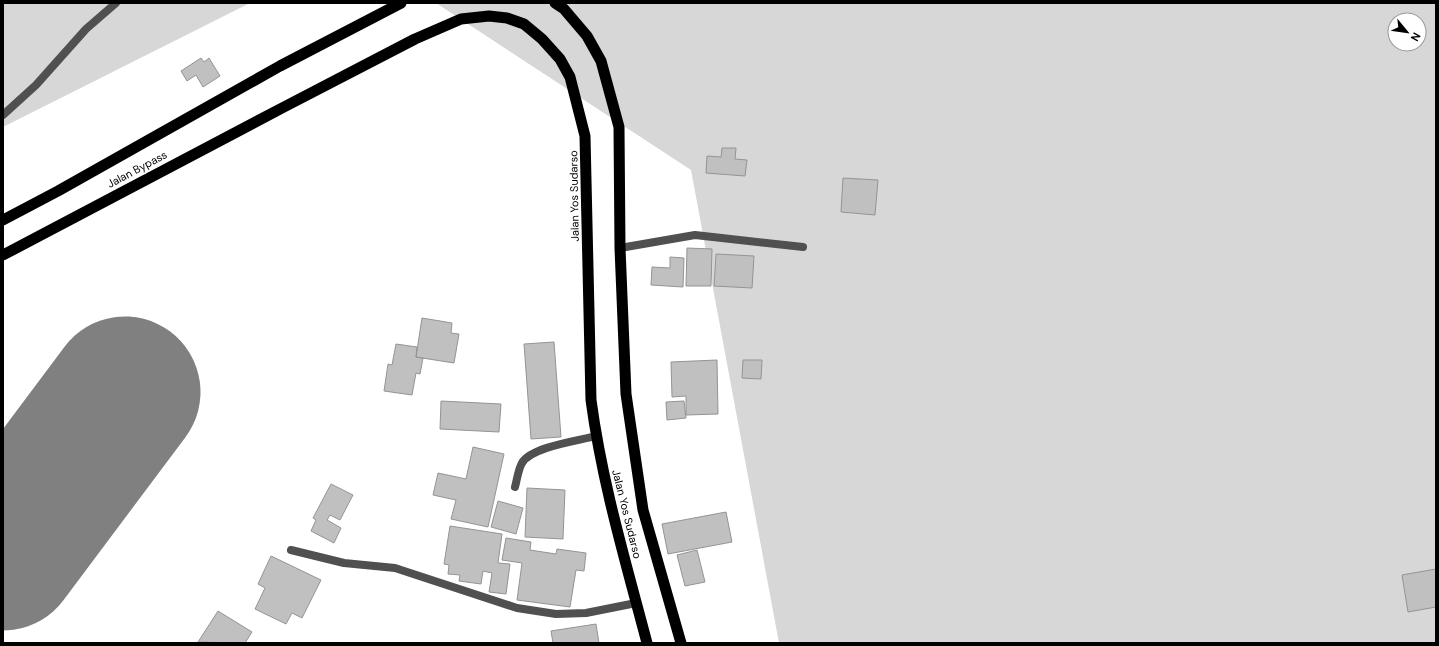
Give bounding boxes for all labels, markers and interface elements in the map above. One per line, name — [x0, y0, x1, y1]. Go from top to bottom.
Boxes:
north arrow — [1387, 12, 1427, 52]
text: N — [1408, 30, 1424, 44]
street label: Jalan Bypass — [105, 147, 169, 191]
street label: Jalan Yos Sudarso — [566, 150, 582, 242]
street label: Jalan Yos Sudarso — [609, 468, 645, 560]

